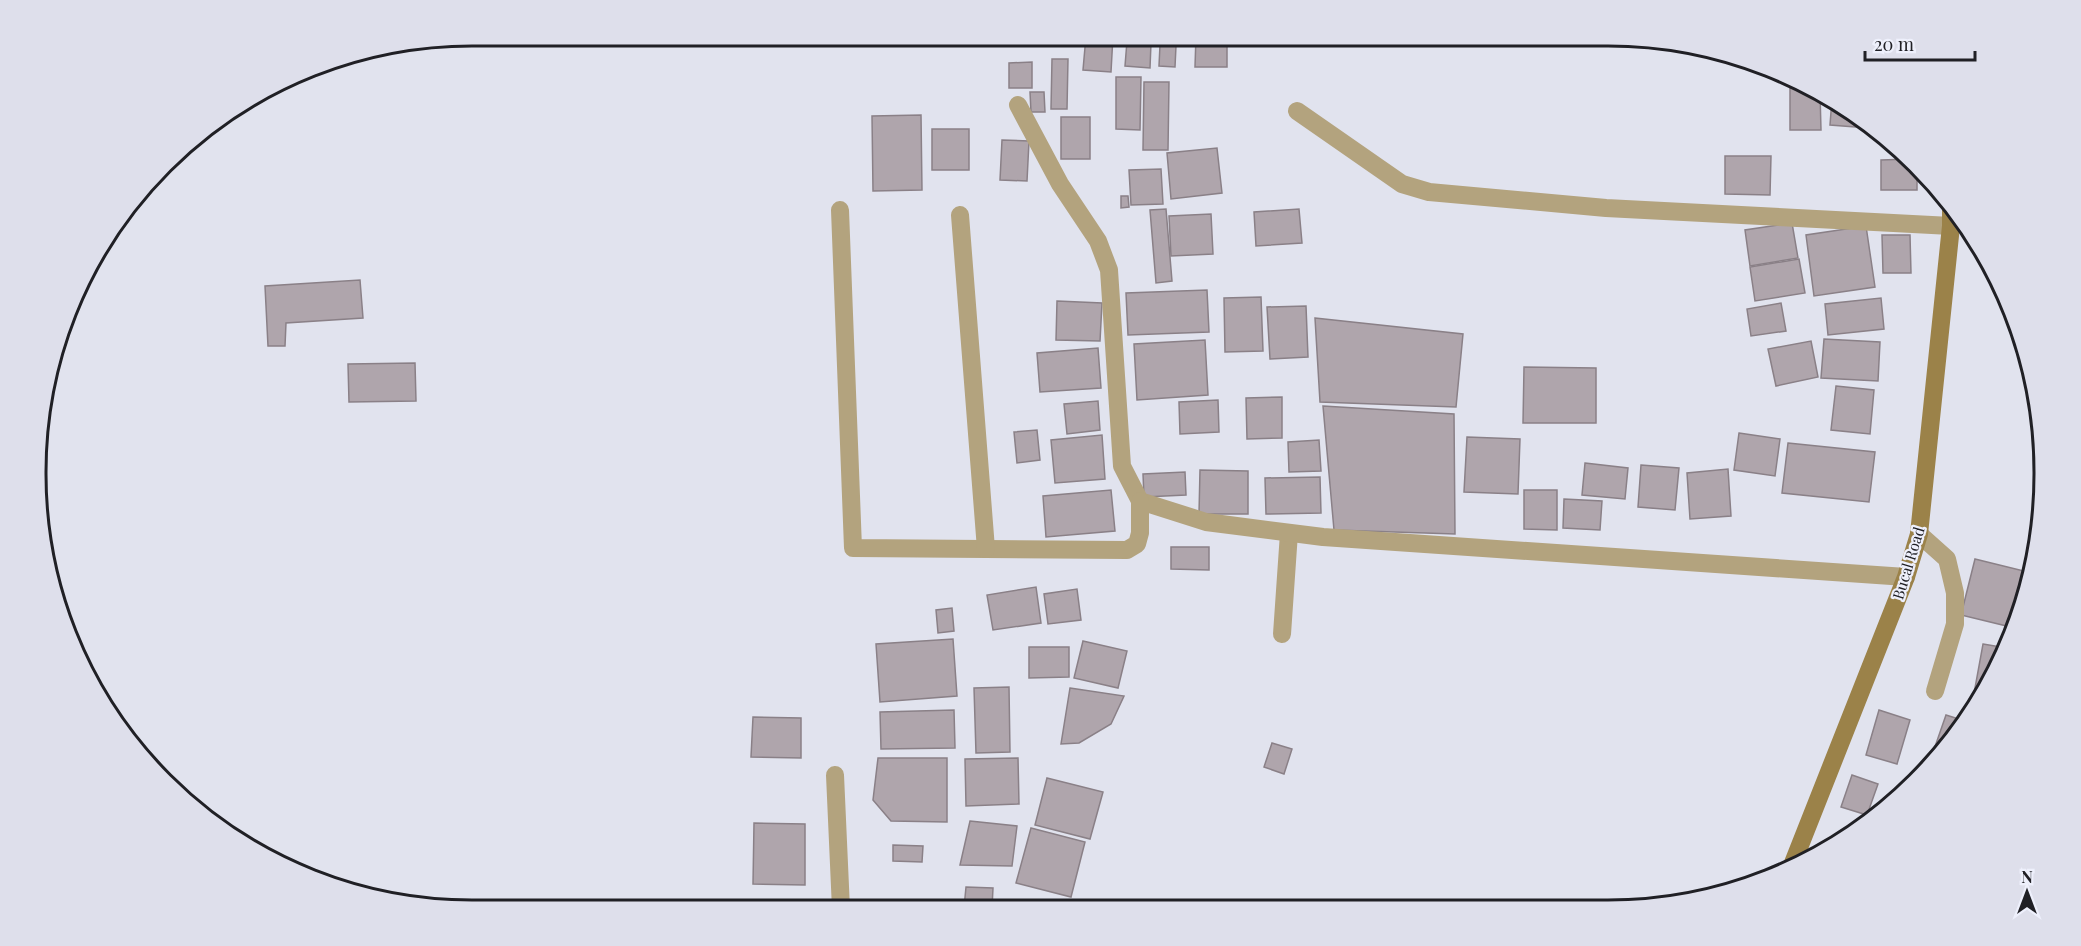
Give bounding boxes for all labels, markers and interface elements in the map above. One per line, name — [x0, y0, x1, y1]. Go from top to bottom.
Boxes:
scale bar — [1865, 24, 1974, 62]
text: 20 m — [1874, 32, 1914, 56]
street label: Bucal Road — [1887, 524, 1929, 602]
north arrow — [1997, 862, 2057, 922]
text: N — [2021, 866, 2033, 887]

